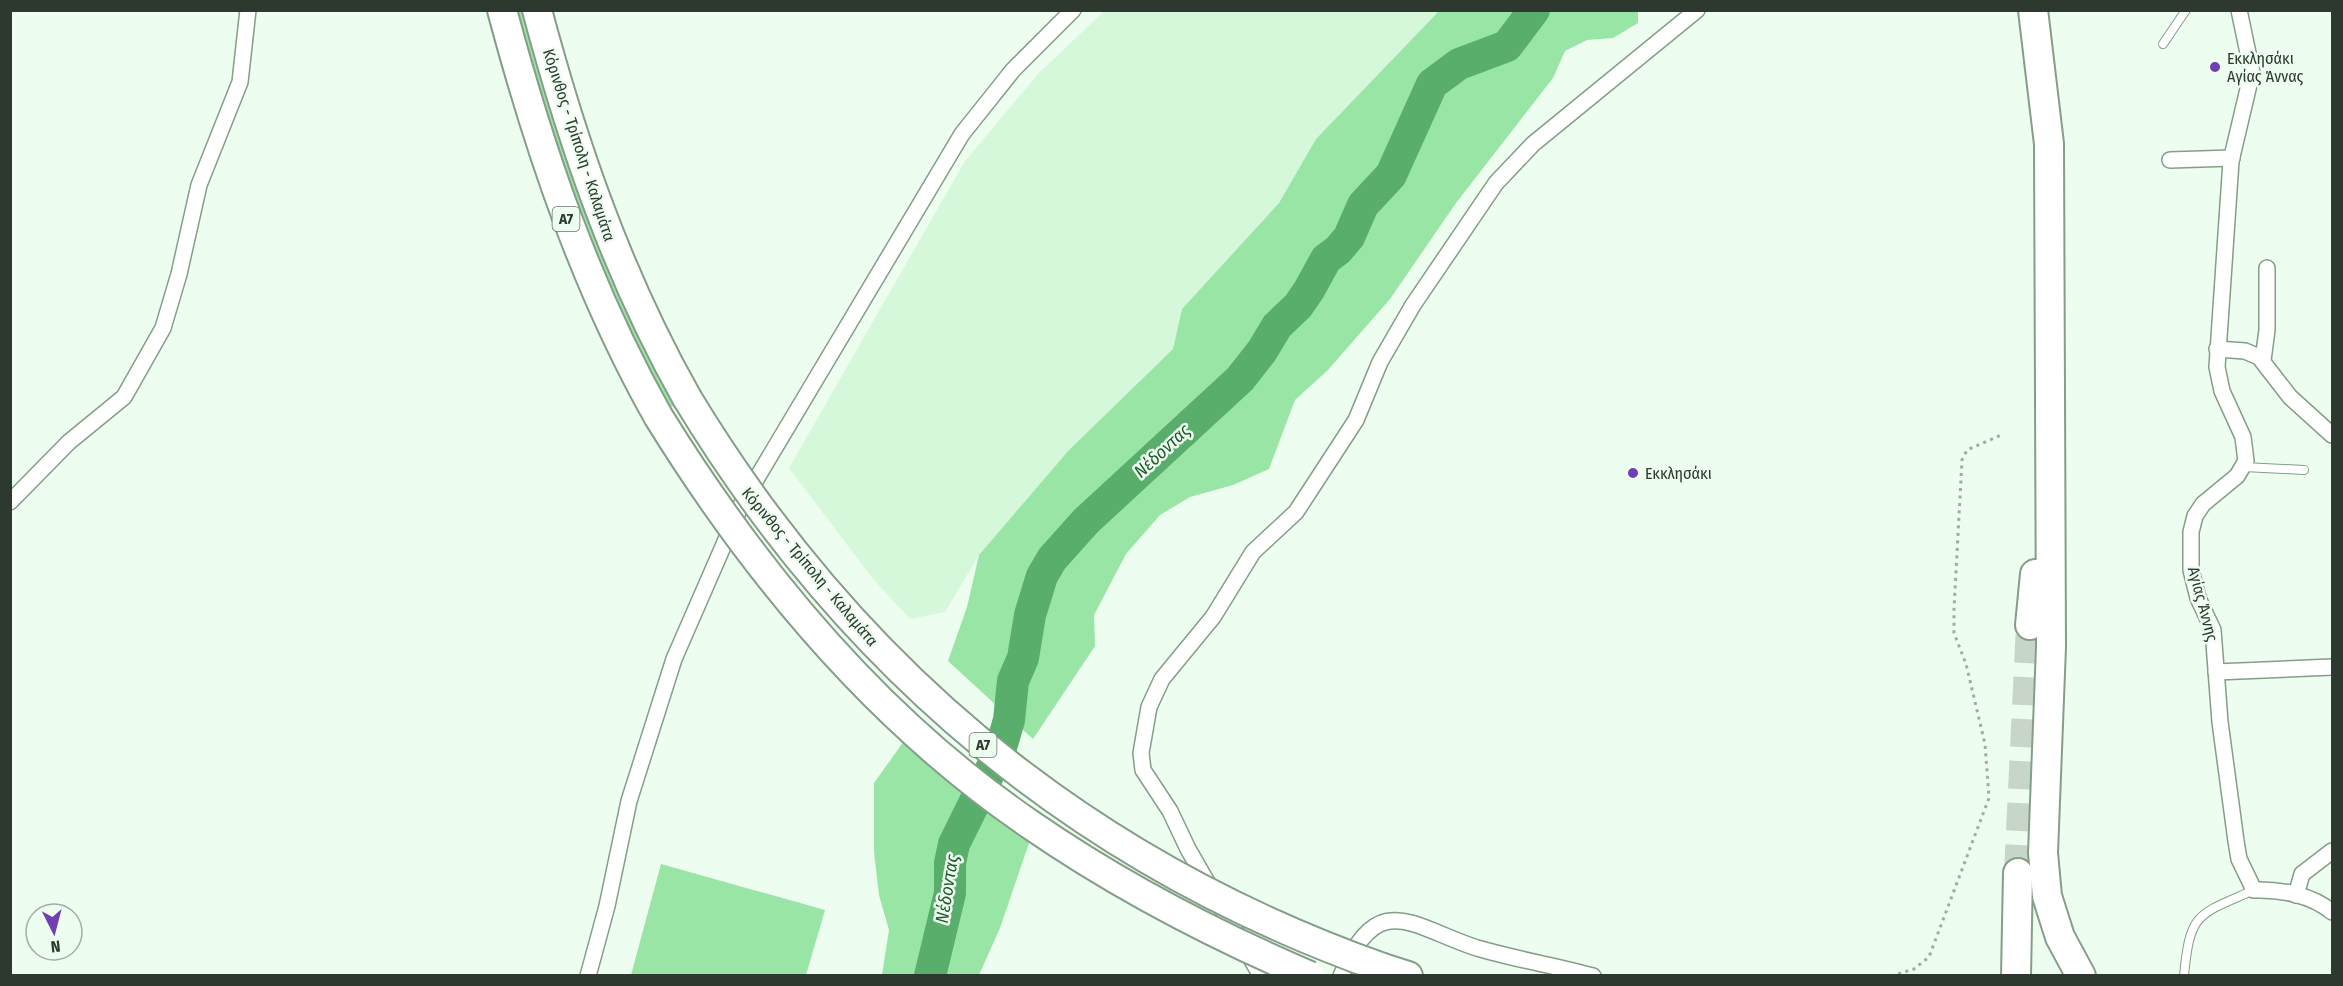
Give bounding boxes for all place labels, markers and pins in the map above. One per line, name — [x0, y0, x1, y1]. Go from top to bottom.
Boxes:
place label: Εκκλησάκι Αγίας Άννας — [2227, 49, 2304, 86]
marker: Εκκλησάκι Αγίας Άννας — [2208, 60, 2222, 74]
place label: Εκκλησάκι — [1645, 464, 1712, 483]
marker: Εκκλησάκι — [1626, 466, 1640, 480]

